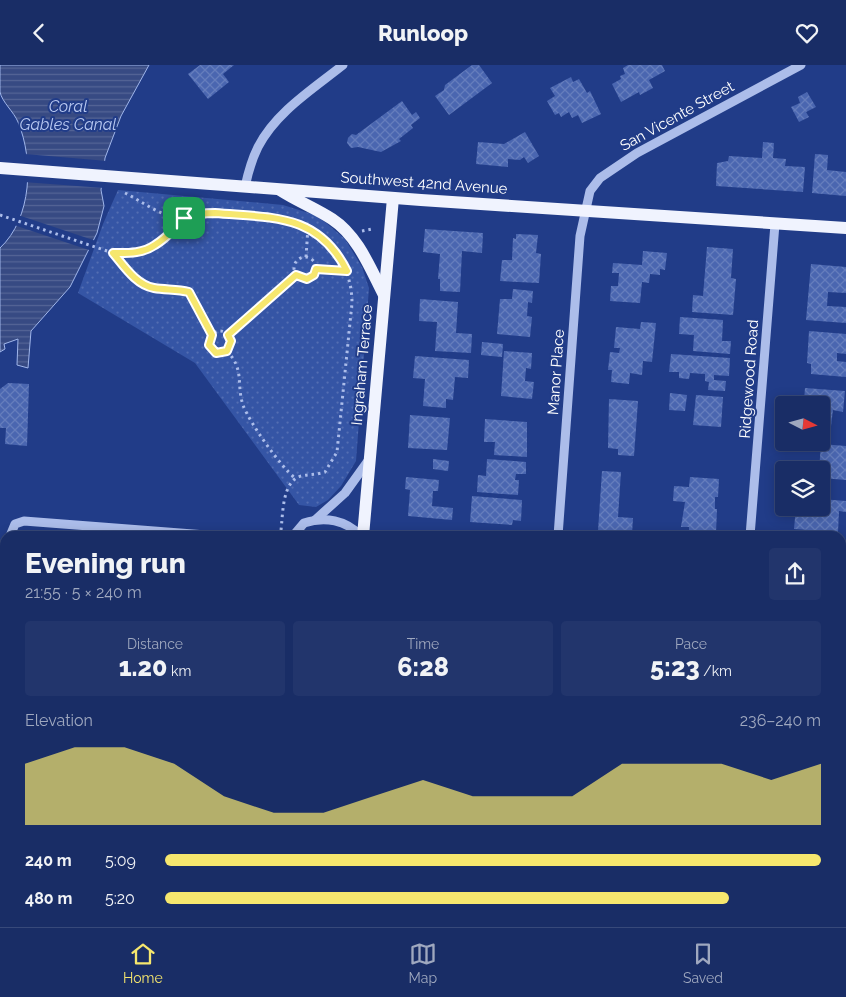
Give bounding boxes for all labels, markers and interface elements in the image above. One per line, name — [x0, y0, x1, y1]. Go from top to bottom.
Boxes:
icon: back — [25, 19, 53, 47]
icon: heart — [793, 19, 821, 47]
text: Runloop — [378, 20, 468, 46]
street label: San Vicente Street — [617, 77, 737, 155]
water label: Coral Gables Canal — [19, 97, 117, 134]
street label: Southwest 42nd Avenue — [340, 168, 508, 198]
pin — [163, 197, 205, 239]
icon: arrive — [170, 204, 198, 232]
street label: Ingraham Terrace — [348, 304, 376, 426]
street label: Ridgewood Road — [736, 319, 762, 439]
street label: Manor Place — [544, 328, 568, 416]
north arrow — [775, 396, 830, 451]
map controls — [775, 396, 830, 516]
button: layers — [775, 461, 830, 516]
text: Evening run — [25, 547, 186, 580]
button: share — [769, 548, 821, 600]
text: 21:55 · 5 × 240 m — [25, 583, 142, 602]
text: Distance — [127, 636, 183, 652]
text: Time — [407, 636, 439, 652]
text: Pace — [675, 636, 707, 652]
text: 1.20 — [119, 652, 167, 682]
text: 6:28 — [397, 652, 449, 682]
text: 5:23 — [650, 652, 700, 682]
text: km — [167, 663, 191, 679]
text: /km — [700, 663, 732, 679]
text: Elevation — [25, 711, 93, 730]
text: 236–240 m — [740, 711, 821, 730]
text: 240 m — [25, 851, 72, 870]
text: 5:09 — [105, 851, 136, 870]
text: 480 m — [25, 889, 72, 908]
text: 5:20 — [105, 889, 135, 908]
tab: Home — [123, 940, 163, 986]
tab: Map — [409, 940, 437, 986]
tab: Saved — [683, 940, 723, 986]

